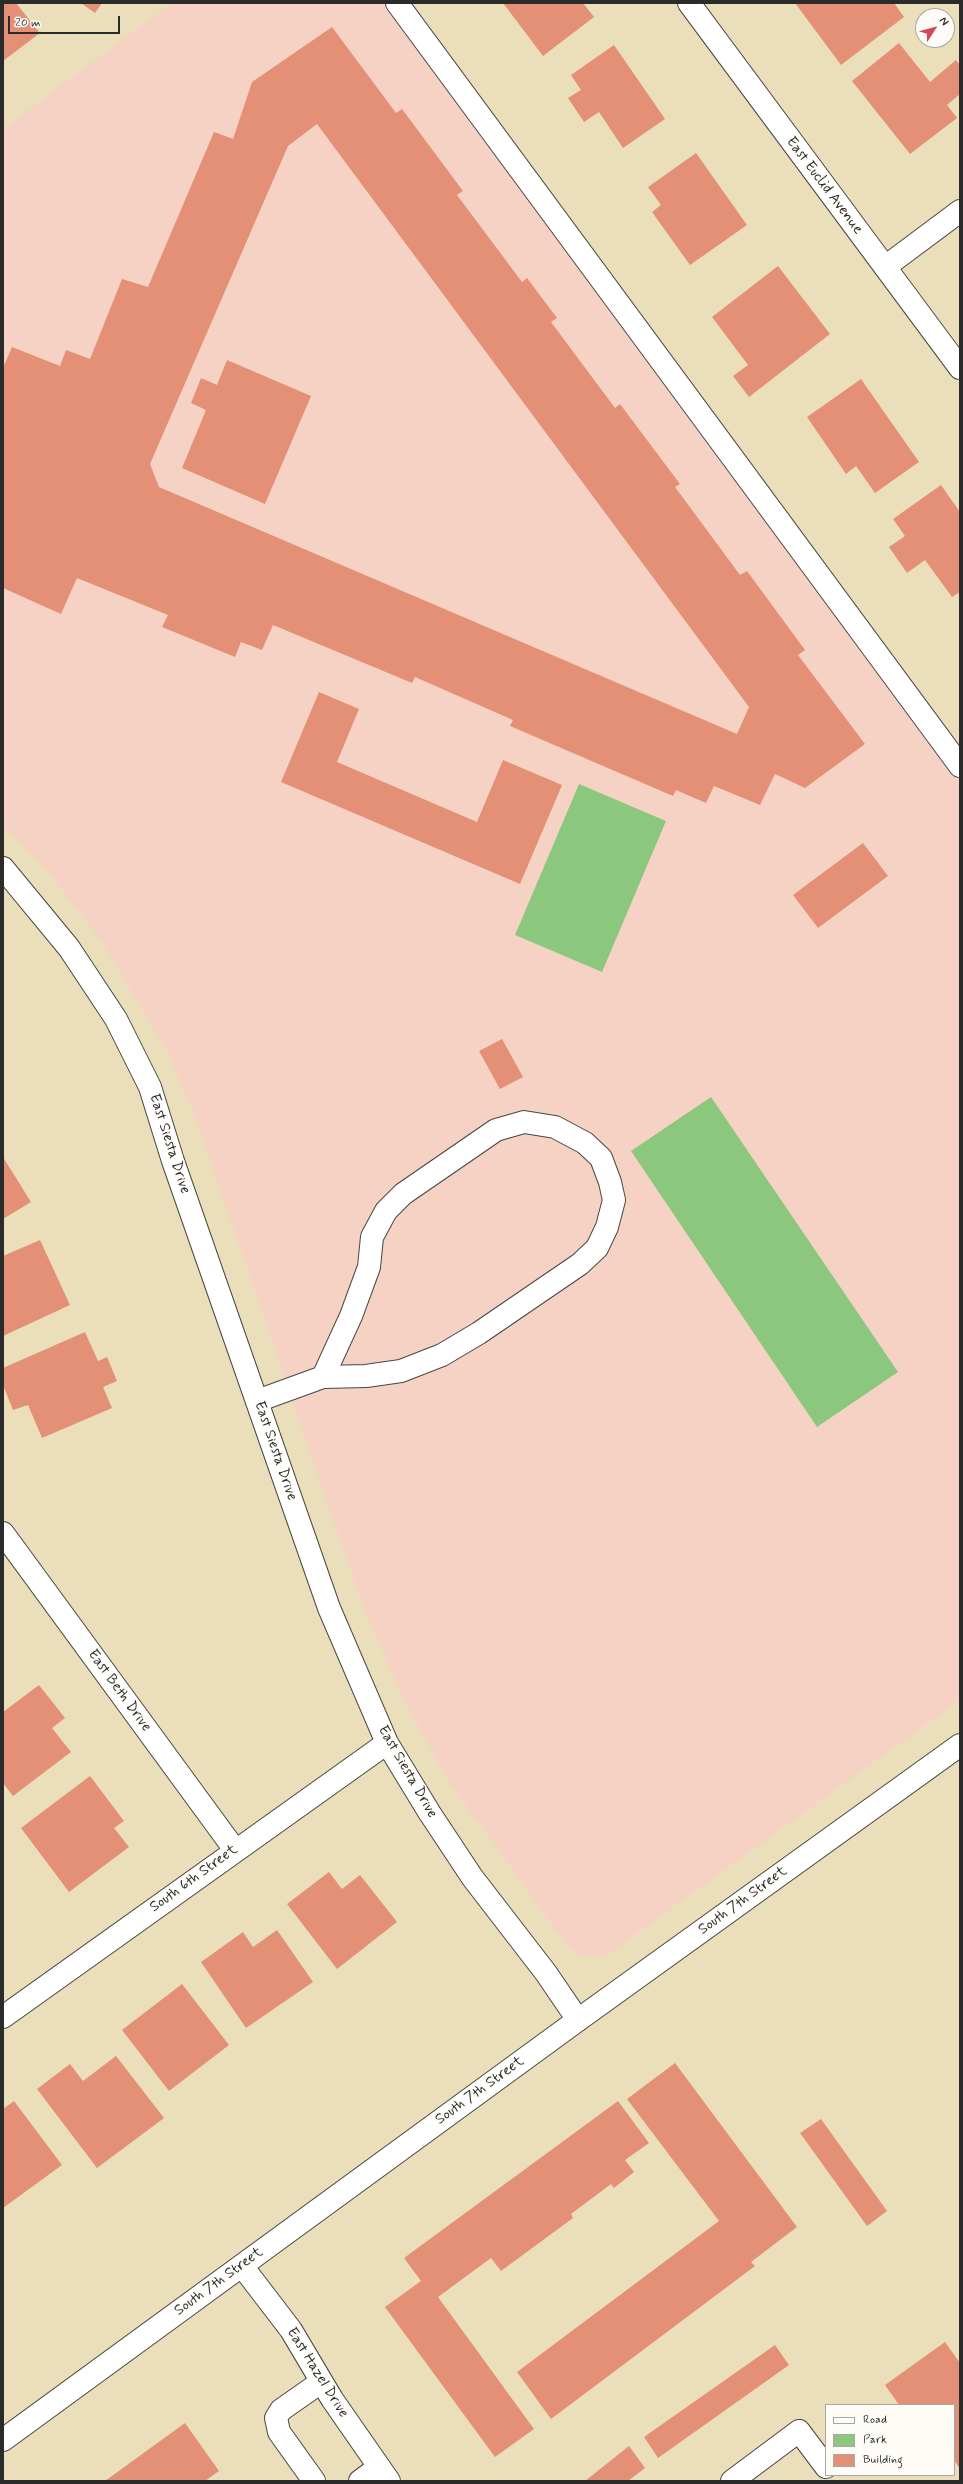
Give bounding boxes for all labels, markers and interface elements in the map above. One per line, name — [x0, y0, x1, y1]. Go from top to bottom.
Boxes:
scale bar — [10, 8, 122, 34]
north arrow — [915, 8, 955, 48]
text: N — [936, 14, 952, 29]
text: 20 m — [15, 15, 41, 31]
street label: East Euclid Avenue — [782, 134, 866, 238]
street label: East Siesta Drive — [144, 1092, 194, 1196]
street label: East Siesta Drive — [250, 1399, 300, 1503]
street label: East Beth Drive — [83, 1646, 155, 1736]
street label: East Siesta Drive — [373, 1723, 441, 1821]
street label: South 6th Street — [147, 1841, 241, 1917]
street label: South 7th Street — [695, 1863, 791, 1939]
street label: South 7th Street — [432, 2053, 528, 2129]
street label: South 7th Street — [171, 2244, 267, 2320]
street label: East Hazel Drive — [282, 2325, 352, 2421]
legend — [825, 2404, 955, 2476]
text: Road — [863, 2412, 887, 2428]
text: Park — [863, 2432, 887, 2448]
text: Building — [863, 2452, 903, 2468]

